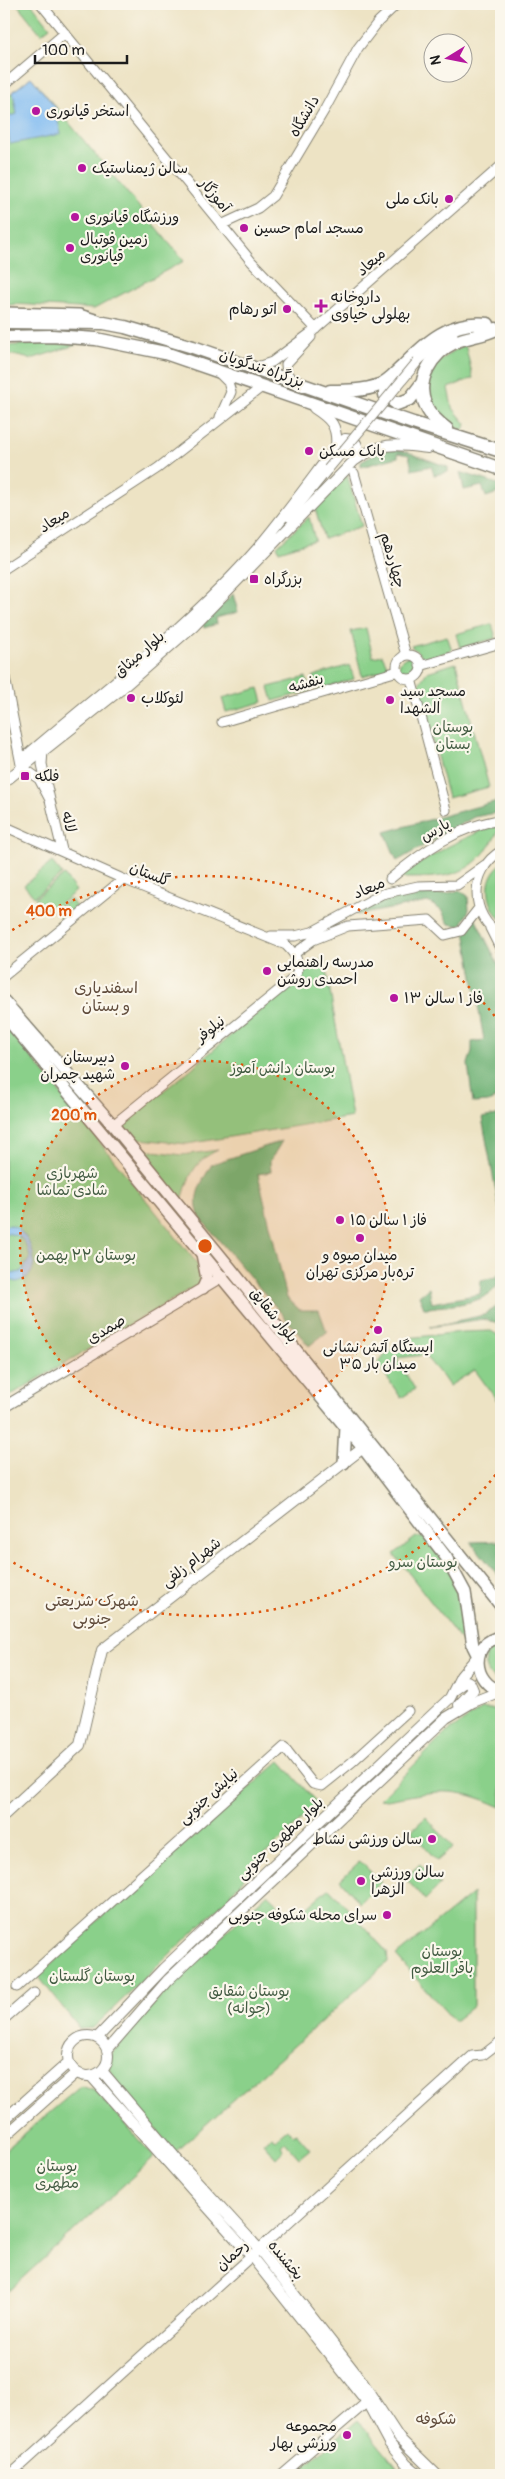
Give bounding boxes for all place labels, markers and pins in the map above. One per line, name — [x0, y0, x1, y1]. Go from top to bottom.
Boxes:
place label: استخر قیانوری — [46, 102, 129, 121]
marker: استخر قیانوری — [30, 105, 42, 117]
place label: سالن ژیمناستیک — [92, 159, 188, 178]
marker: سالن ژیمناستیک — [76, 162, 88, 174]
place label: بانک ملی — [386, 190, 439, 209]
marker: بانک ملی — [443, 193, 455, 205]
place label: ورزشگاه قیانوری — [85, 208, 179, 227]
marker: ورزشگاه قیانوری — [69, 211, 81, 223]
place label: مسجد امام حسین — [254, 219, 364, 239]
marker: مسجد امام حسین — [238, 222, 250, 234]
place label: زمین فوتبال قیانوری — [80, 230, 148, 266]
marker: زمین فوتبال قیانوری — [64, 242, 76, 254]
place label: داروخانه بهلولی خیاوی — [331, 288, 410, 324]
place label: اتو رهام — [229, 300, 277, 320]
marker: داروخانه بهلولی خیاوی — [315, 300, 327, 312]
marker: اتو رهام — [281, 303, 293, 315]
place label: بانک مسکن — [319, 442, 385, 461]
marker: بانک مسکن — [303, 445, 315, 457]
place label: بزرگراه — [264, 570, 302, 589]
marker: بزرگراه — [248, 573, 260, 585]
place label: مسجد سید الشهدا — [400, 682, 466, 718]
place label: لئوکلاب — [141, 689, 184, 708]
marker: لئوکلاب — [125, 692, 137, 704]
marker: مسجد سید الشهدا — [384, 694, 396, 706]
place label: فلکه — [35, 767, 59, 786]
marker: فلکه — [19, 770, 31, 782]
place label: مدرسه راهنمایی احمدی روشن — [277, 953, 374, 989]
marker: مدرسه راهنمایی احمدی روشن — [261, 965, 273, 977]
place label: فاز ۱ سالن ۱۳ — [404, 989, 483, 1008]
marker: فاز ۱ سالن ۱۳ — [388, 992, 400, 1004]
place label: دبیرستان شهید چمران — [40, 1048, 115, 1084]
marker: دبیرستان شهید چمران — [119, 1060, 131, 1072]
place label: فاز ۱ سالن ۱۵ — [350, 1211, 427, 1230]
marker: فاز ۱ سالن ۱۵ — [334, 1214, 346, 1226]
marker: میدان میوه و تره‌بار مرکزی تهران — [354, 1232, 366, 1244]
centre of rings — [196, 1237, 214, 1255]
place label: میدان میوه و تره‌بار مرکزی تهران — [306, 1246, 415, 1282]
marker: ایستگاه آتش نشانی ۳۵ میدان بار — [372, 1324, 384, 1336]
place label: ایستگاه آتش نشانی ۳۵ میدان بار — [323, 1338, 433, 1374]
place label: سالن ورزشی نشاط — [312, 1830, 422, 1849]
marker: سالن ورزشی نشاط — [426, 1833, 438, 1845]
place label: سالن ورزشی الزهرا — [371, 1863, 445, 1899]
marker: سالن ورزشی الزهرا — [355, 1875, 367, 1887]
place label: سرای محله شکوفه جنوبی — [228, 1906, 377, 1925]
marker: سرای محله شکوفه جنوبی — [381, 1909, 393, 1921]
place label: مجموعه ورزشی بهار — [270, 2417, 337, 2453]
marker: مجموعه ورزشی بهار — [341, 2429, 353, 2441]

